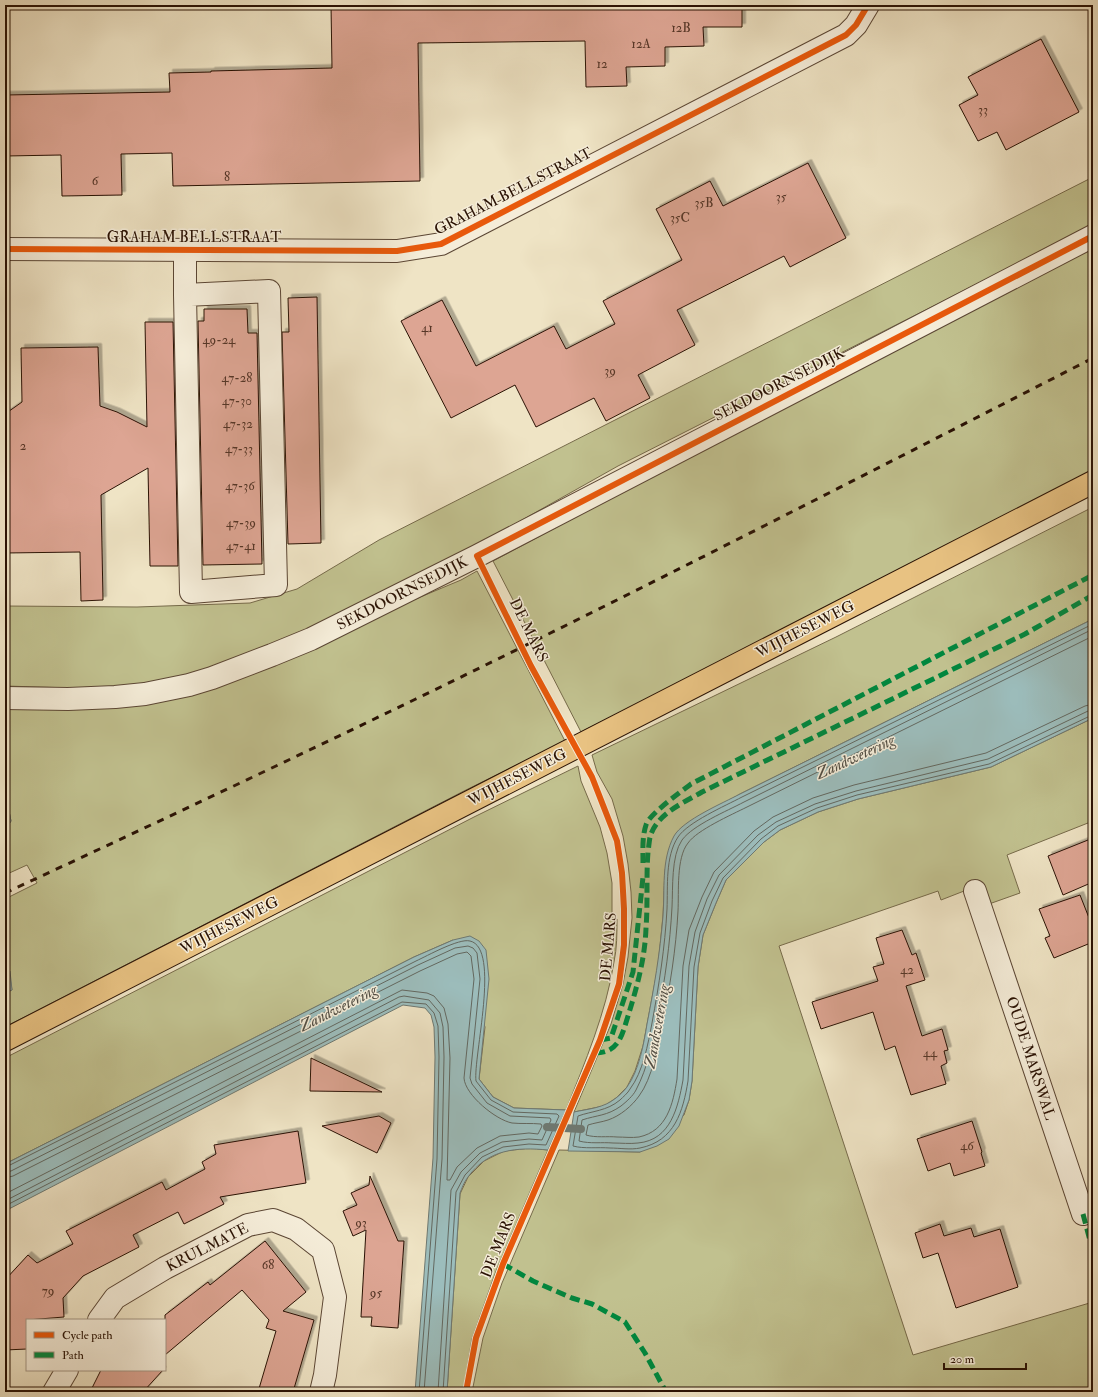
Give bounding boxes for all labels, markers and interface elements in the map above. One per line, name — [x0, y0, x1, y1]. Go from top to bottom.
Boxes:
house number: 12B — [671, 20, 691, 36]
house number: 12A — [631, 36, 651, 52]
house number: 12 — [596, 56, 608, 72]
house number: 33 — [978, 102, 988, 118]
street label: GRAHAM BELLSTRAAT — [431, 143, 595, 240]
house number: 8 — [224, 169, 230, 185]
house number: 6 — [92, 173, 100, 189]
house number: 35 — [776, 189, 787, 205]
house number: 35B — [694, 195, 714, 211]
house number: 35C — [670, 210, 690, 226]
street label: GRAHAM BELLSTRAAT — [107, 228, 281, 247]
house number: 41 — [421, 320, 433, 336]
house number: 49-24 — [203, 332, 236, 348]
street label: SEKDOORNSEDIJK — [711, 343, 849, 427]
house number: 39 — [604, 363, 616, 379]
house number: 47-28 — [222, 370, 252, 386]
house number: 47-30 — [222, 393, 252, 409]
house number: 47-32 — [223, 416, 253, 432]
house number: 2 — [20, 438, 27, 454]
house number: 47-33 — [225, 441, 253, 457]
house number: 47-36 — [225, 478, 256, 494]
house number: 47-39 — [226, 515, 256, 531]
house number: 47-41 — [226, 538, 256, 554]
street label: SEKDOORNSEDIJK — [334, 552, 472, 636]
street label: DE MARS — [505, 595, 552, 665]
street label: WIJHESEWEG — [752, 596, 859, 664]
water label: Zandwetering — [812, 730, 899, 784]
street label: WIJHESEWEG — [464, 744, 571, 812]
street label: WIJHESEWEG — [176, 892, 283, 960]
street label: DE MARS — [596, 912, 621, 982]
house number: 42 — [900, 962, 914, 978]
water label: Zandwetering — [295, 979, 382, 1036]
water label: Zandwetering — [640, 982, 674, 1070]
street label: OUDE MARSWAL — [1002, 994, 1059, 1122]
house number: 44 — [923, 1045, 938, 1061]
house number: 46 — [960, 1138, 975, 1154]
street label: DE MARS — [477, 1210, 520, 1281]
house number: 93 — [354, 1215, 367, 1231]
street label: KRULMATE — [163, 1219, 252, 1276]
house number: 68 — [262, 1257, 274, 1273]
house number: 79 — [42, 1283, 54, 1299]
house number: 95 — [369, 1285, 382, 1301]
legend — [26, 1319, 166, 1371]
text: Cycle path — [62, 1328, 113, 1343]
scale bar — [944, 1345, 1026, 1371]
text: Path — [62, 1348, 85, 1363]
text: 20 m — [950, 1352, 975, 1367]

